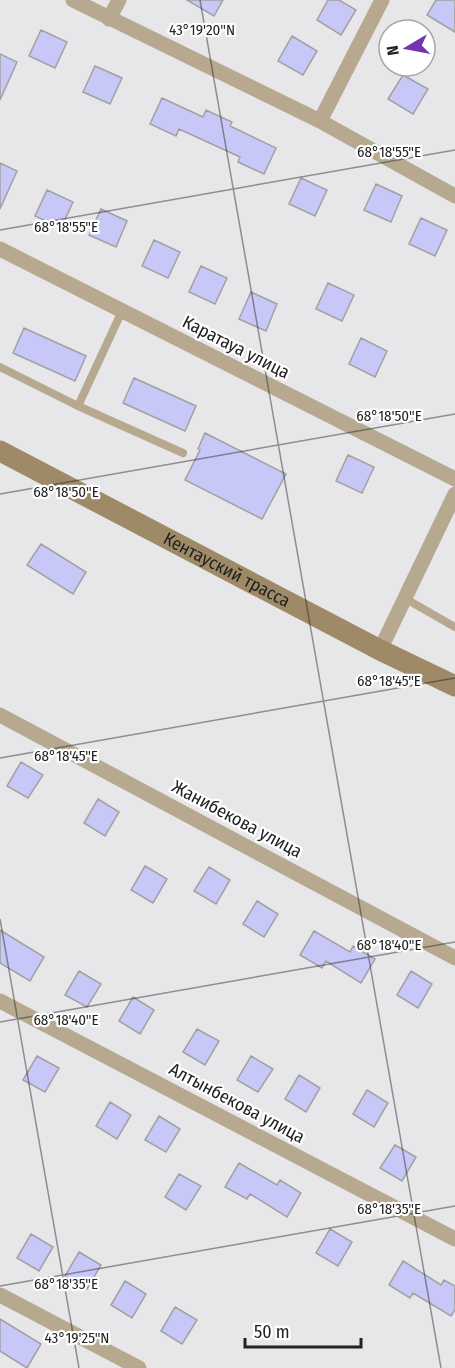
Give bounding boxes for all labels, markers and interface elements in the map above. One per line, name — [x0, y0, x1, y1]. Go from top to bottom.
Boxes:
north arrow — [377, 18, 437, 78]
text: 43°19'20"N — [169, 21, 235, 39]
text: N — [383, 44, 403, 57]
text: 68°18'55"E — [357, 143, 421, 161]
text: 68°18'55"E — [34, 218, 98, 236]
street label: Каратауа улица — [179, 311, 293, 384]
text: 68°18'50"E — [356, 407, 422, 425]
text: 68°18'50"E — [33, 483, 99, 501]
street label: Кентауский трасса — [160, 528, 294, 612]
text: 68°18'45"E — [357, 672, 421, 690]
text: 68°18'45"E — [34, 747, 98, 765]
street label: Жанибекова улица — [168, 775, 306, 863]
text: 68°18'40"E — [356, 936, 422, 954]
text: 68°18'40"E — [33, 1011, 99, 1029]
street label: Алтынбекова улица — [165, 1058, 309, 1148]
text: 68°18'35"E — [357, 1200, 421, 1218]
text: 68°18'35"E — [34, 1275, 98, 1293]
scale bar — [245, 1311, 360, 1349]
text: 50 m — [254, 1321, 290, 1343]
text: 43°19'25"N — [45, 1329, 109, 1347]

